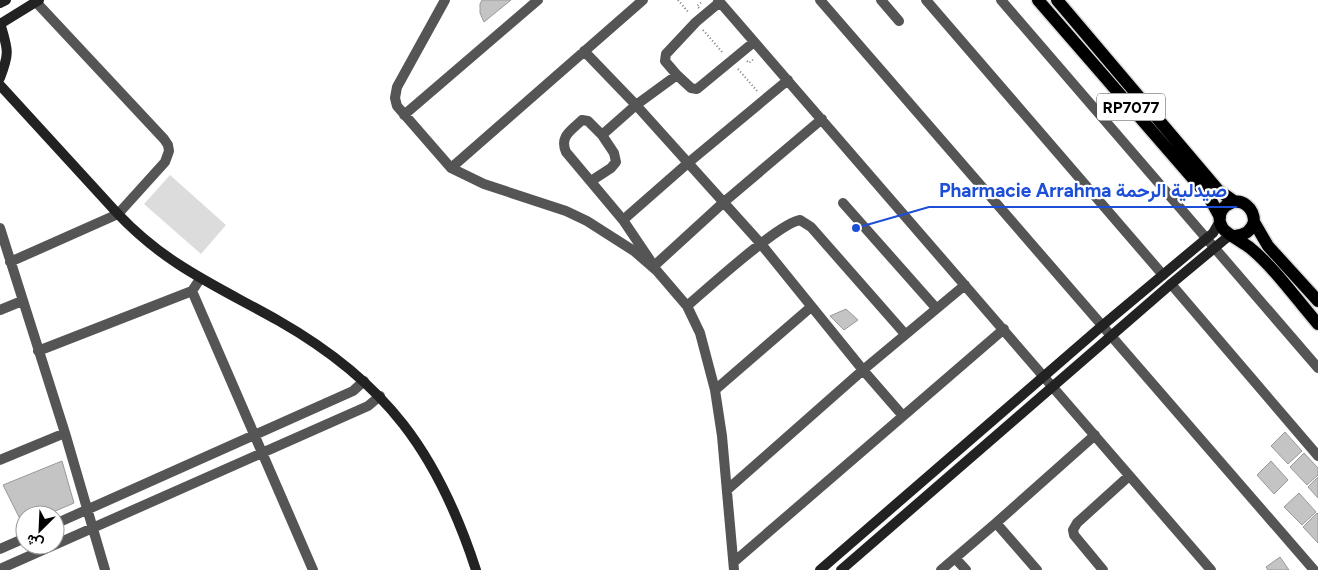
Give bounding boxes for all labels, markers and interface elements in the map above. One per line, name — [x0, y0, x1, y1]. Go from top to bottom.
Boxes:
road number: RP7077 — [1097, 94, 1165, 120]
callout: Pharmacie Arrahma صيدلية الرحمة — [929, 173, 1237, 207]
text: Pharmacie Arrahma صيدلية الرحمة — [939, 179, 1227, 203]
north arrow — [15, 505, 65, 555]
text: ش — [24, 530, 46, 553]

